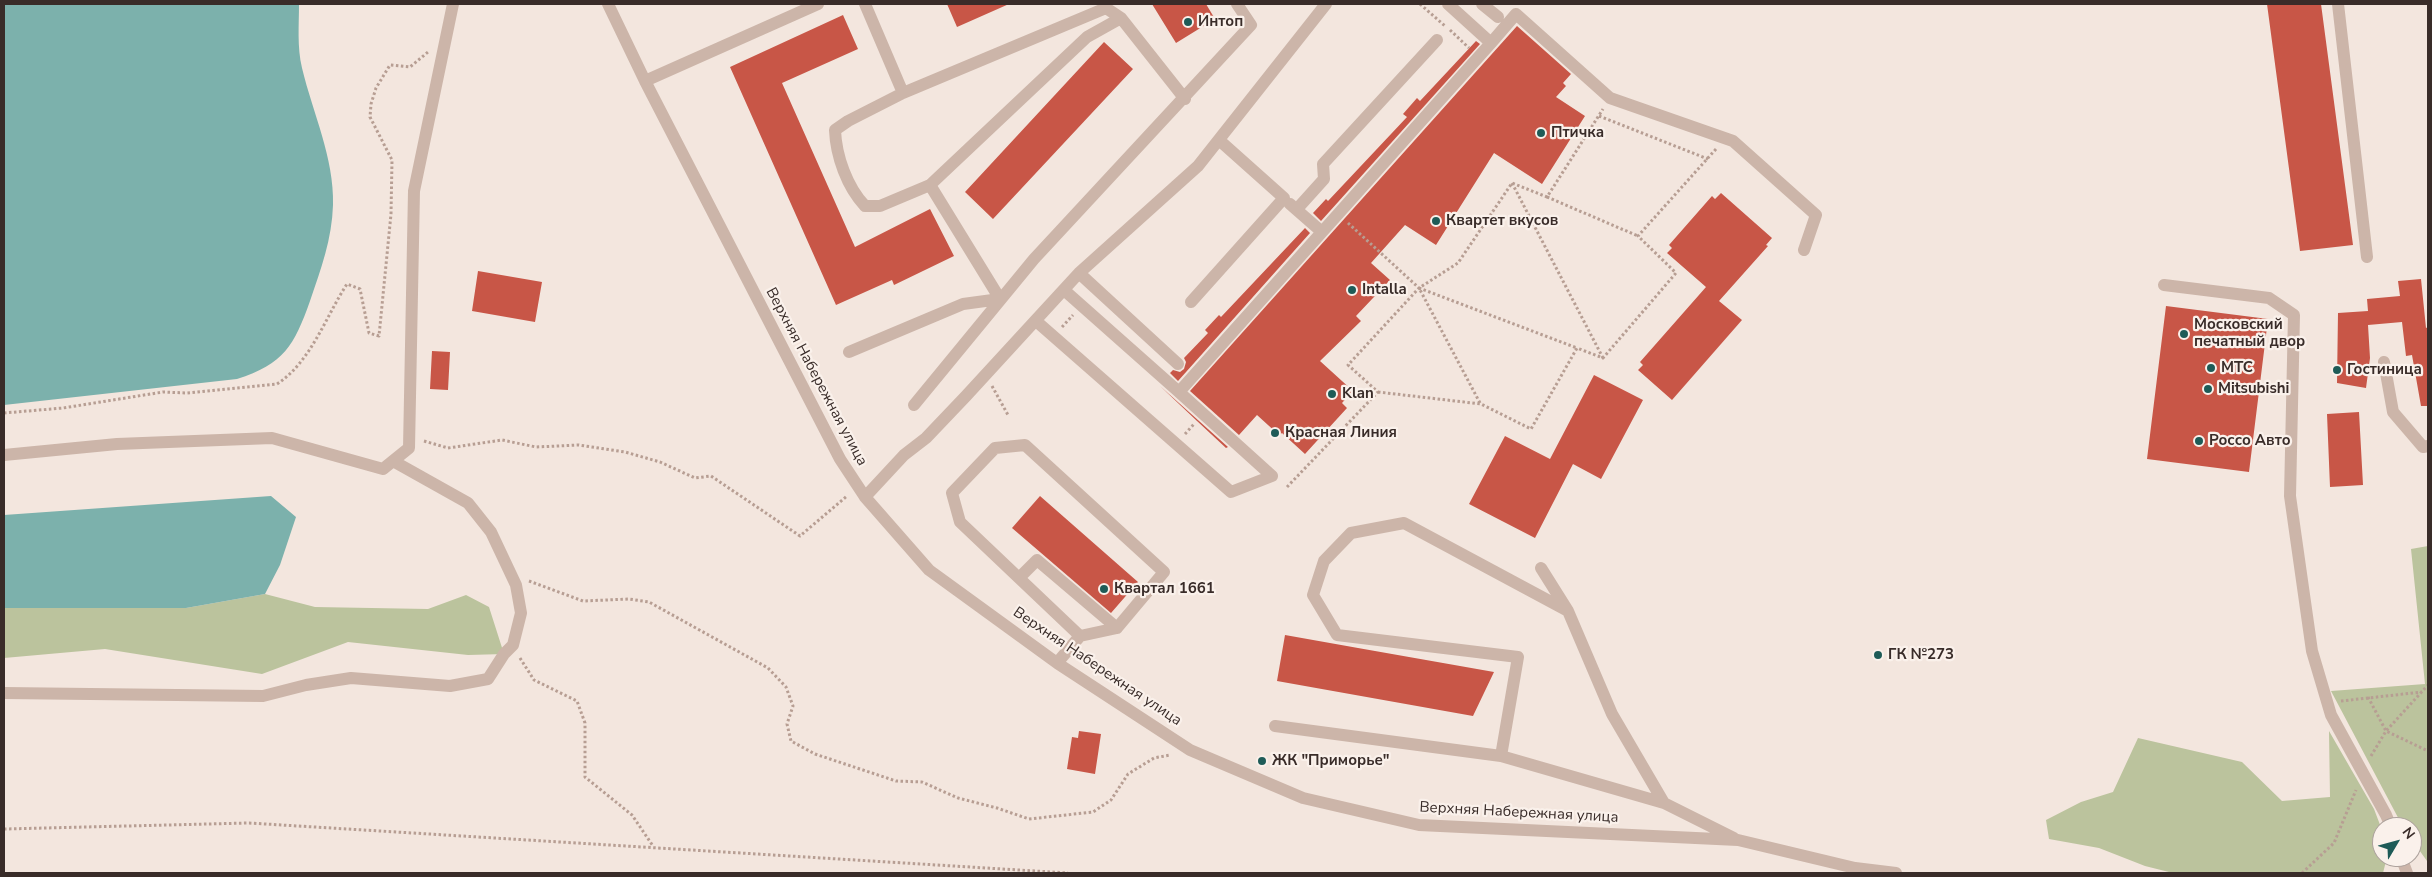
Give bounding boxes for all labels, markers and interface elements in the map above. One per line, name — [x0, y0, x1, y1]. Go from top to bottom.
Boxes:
place label: Интоп — [1198, 13, 1243, 31]
marker: Интоп — [1182, 16, 1194, 28]
place label: Птичка — [1551, 124, 1604, 142]
marker: Птичка — [1535, 127, 1547, 139]
place label: Квартет вкусов — [1446, 212, 1558, 230]
marker: Квартет вкусов — [1430, 215, 1442, 227]
place label: Intalla — [1362, 281, 1407, 299]
marker: Intalla — [1346, 284, 1358, 296]
street label: Верхняя Набережная улица — [761, 285, 871, 469]
place label: Московский печатный двор — [2194, 316, 2305, 351]
marker: Московский печатный двор — [2178, 328, 2190, 340]
place label: МТС — [2221, 359, 2253, 377]
place label: Гостиница — [2347, 361, 2422, 379]
marker: МТС — [2205, 362, 2217, 374]
marker: Гостиница — [2331, 364, 2343, 376]
place label: Mitsubishi — [2218, 380, 2289, 398]
marker: Mitsubishi — [2202, 383, 2214, 395]
place label: Klan — [1342, 385, 1374, 403]
marker: Klan — [1326, 388, 1338, 400]
place label: Красная Линия — [1285, 424, 1397, 442]
marker: Красная Линия — [1269, 427, 1281, 439]
place label: Россо Авто — [2209, 432, 2291, 450]
marker: Россо Авто — [2193, 435, 2205, 447]
place label: Квартал 1661 — [1114, 580, 1215, 598]
marker: Квартал 1661 — [1098, 583, 1110, 595]
street label: Верхняя Набережная улица — [1009, 604, 1185, 730]
place label: ГК №273 — [1888, 646, 1954, 664]
marker: ГК №273 — [1872, 649, 1884, 661]
place label: ЖК "Приморье" — [1272, 752, 1390, 770]
marker: ЖК "Приморье" — [1256, 755, 1268, 767]
street label: Верхняя Набережная улица — [1419, 799, 1619, 827]
north arrow — [2372, 817, 2422, 867]
text: N — [2398, 823, 2419, 843]

